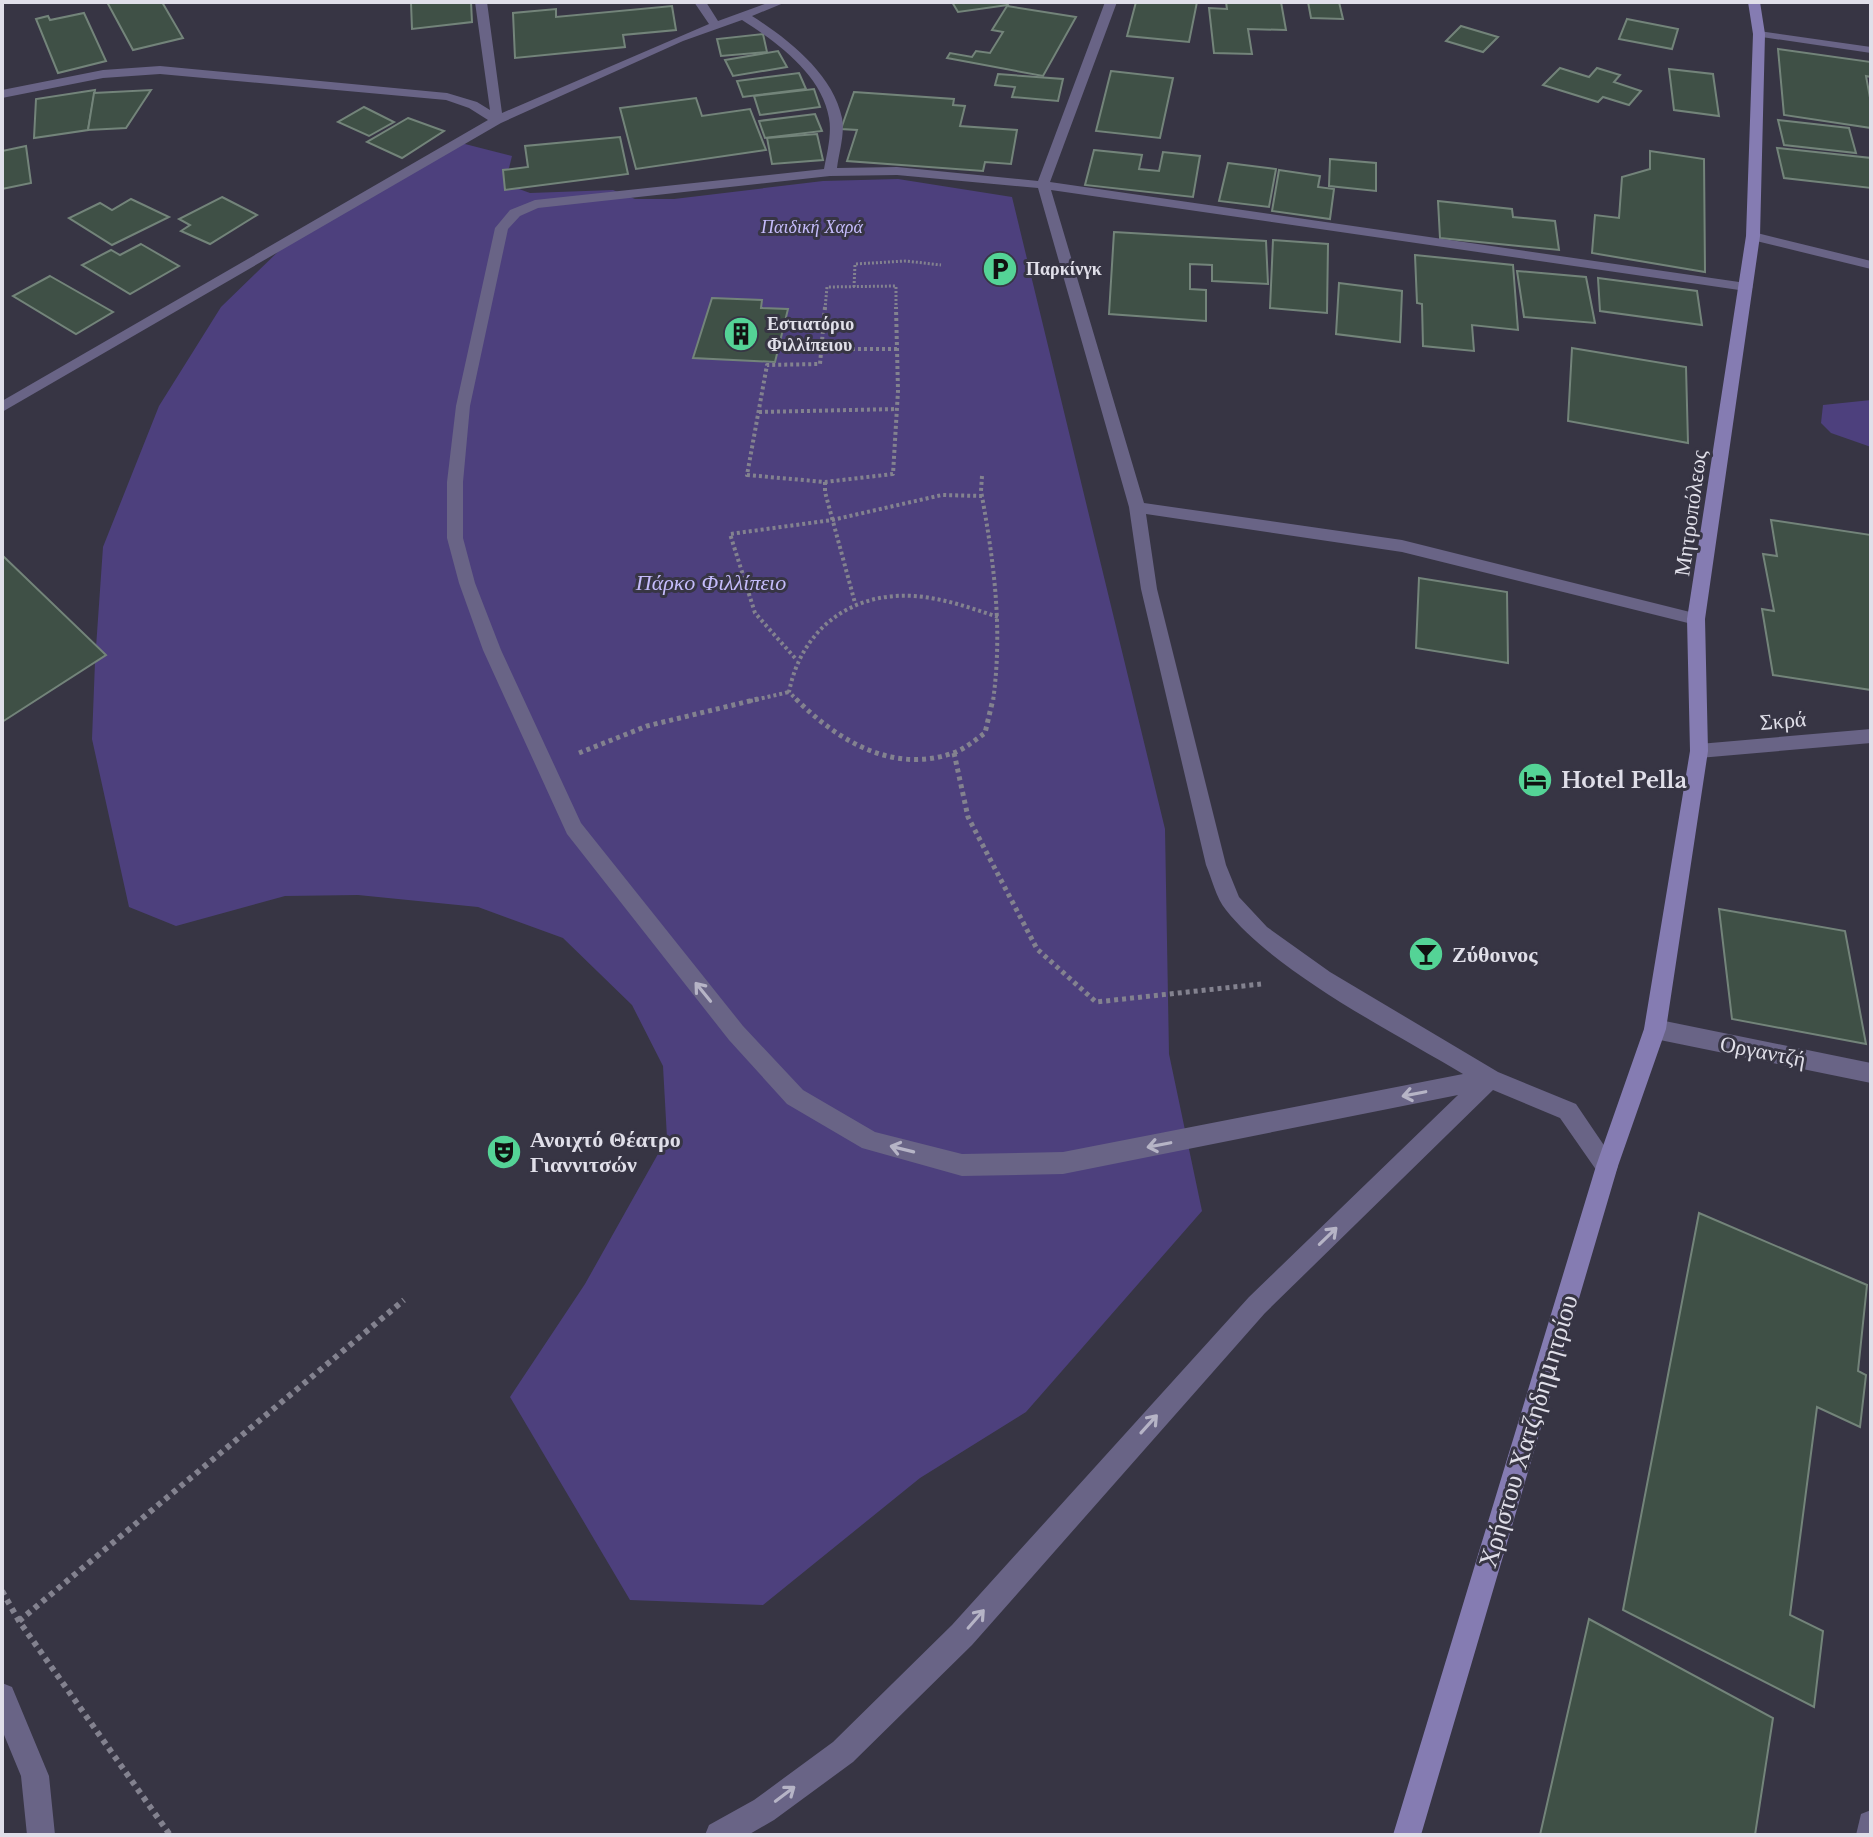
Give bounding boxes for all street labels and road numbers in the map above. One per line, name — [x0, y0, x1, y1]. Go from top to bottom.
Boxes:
street label: Μητροπόλεως — [1668, 448, 1713, 578]
street label: Σκρά — [1759, 705, 1808, 736]
street label: Οργαντζή — [1718, 1030, 1808, 1073]
street label: Χρήστου Χατζηδημητρίου — [1471, 1291, 1585, 1571]

